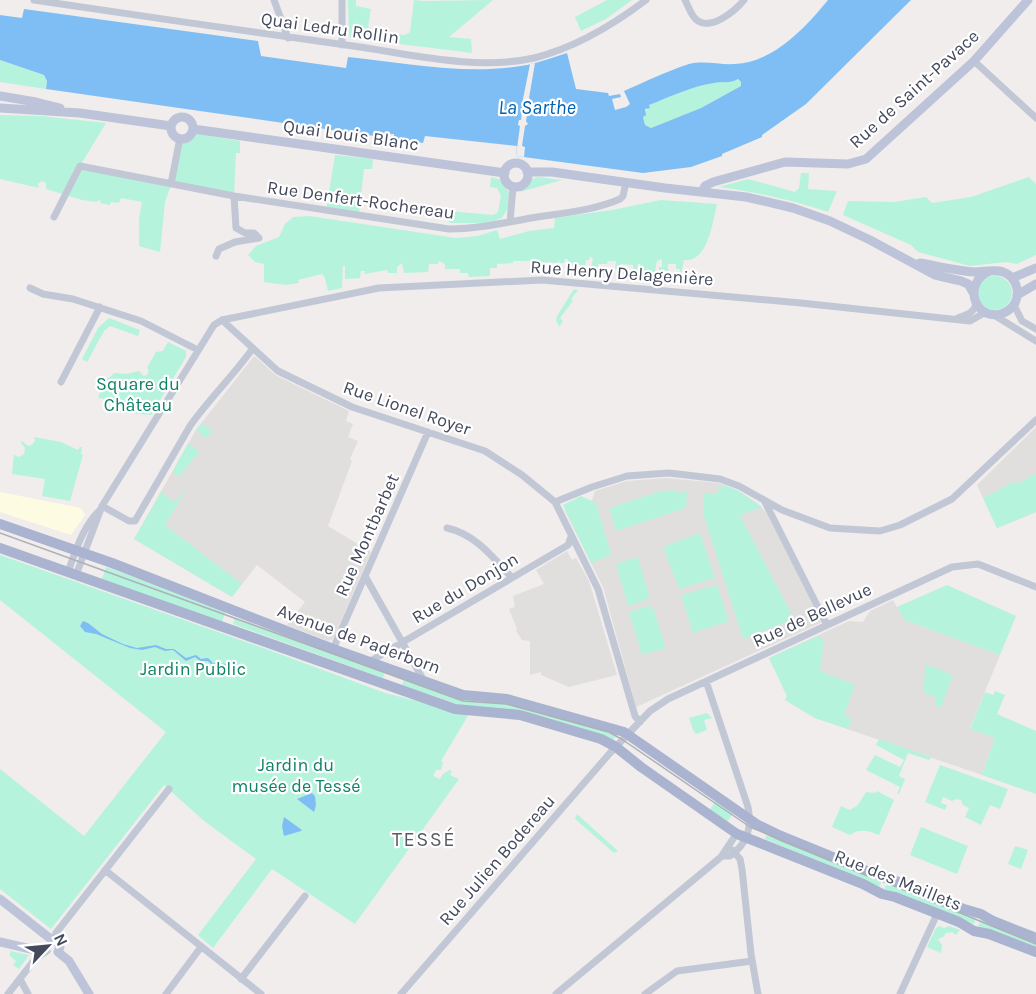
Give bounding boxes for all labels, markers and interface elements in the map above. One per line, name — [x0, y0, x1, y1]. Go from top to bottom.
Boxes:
street label: Quai Ledru Rollin — [259, 7, 401, 49]
street label: Rue de Saint-Pavace — [845, 25, 983, 153]
water label: La Sarthe — [498, 96, 576, 119]
street label: Quai Louis Blanc — [282, 115, 420, 155]
street label: Rue Denfert-Rochereau — [266, 176, 456, 224]
street label: Rue Henry Delagenière — [530, 256, 714, 290]
park label: Square du Château — [96, 373, 180, 416]
street label: Rue Lionel Royer — [340, 376, 474, 440]
street label: Rue Montbarbet — [330, 470, 404, 600]
street label: Rue du Donjon — [408, 548, 522, 628]
street label: Rue de Bellevue — [749, 578, 875, 652]
street label: Avenue de Paderborn — [274, 599, 444, 679]
park label: Jardin Public — [140, 658, 246, 680]
park label: Jardin du musée de Tessé — [231, 754, 361, 797]
street label: Rue Julien Bodereau — [434, 790, 560, 930]
district label: TESSÉ — [392, 827, 456, 851]
street label: Rue des Maillets — [831, 844, 965, 916]
north arrow — [18, 916, 78, 976]
text: N — [50, 930, 72, 949]

